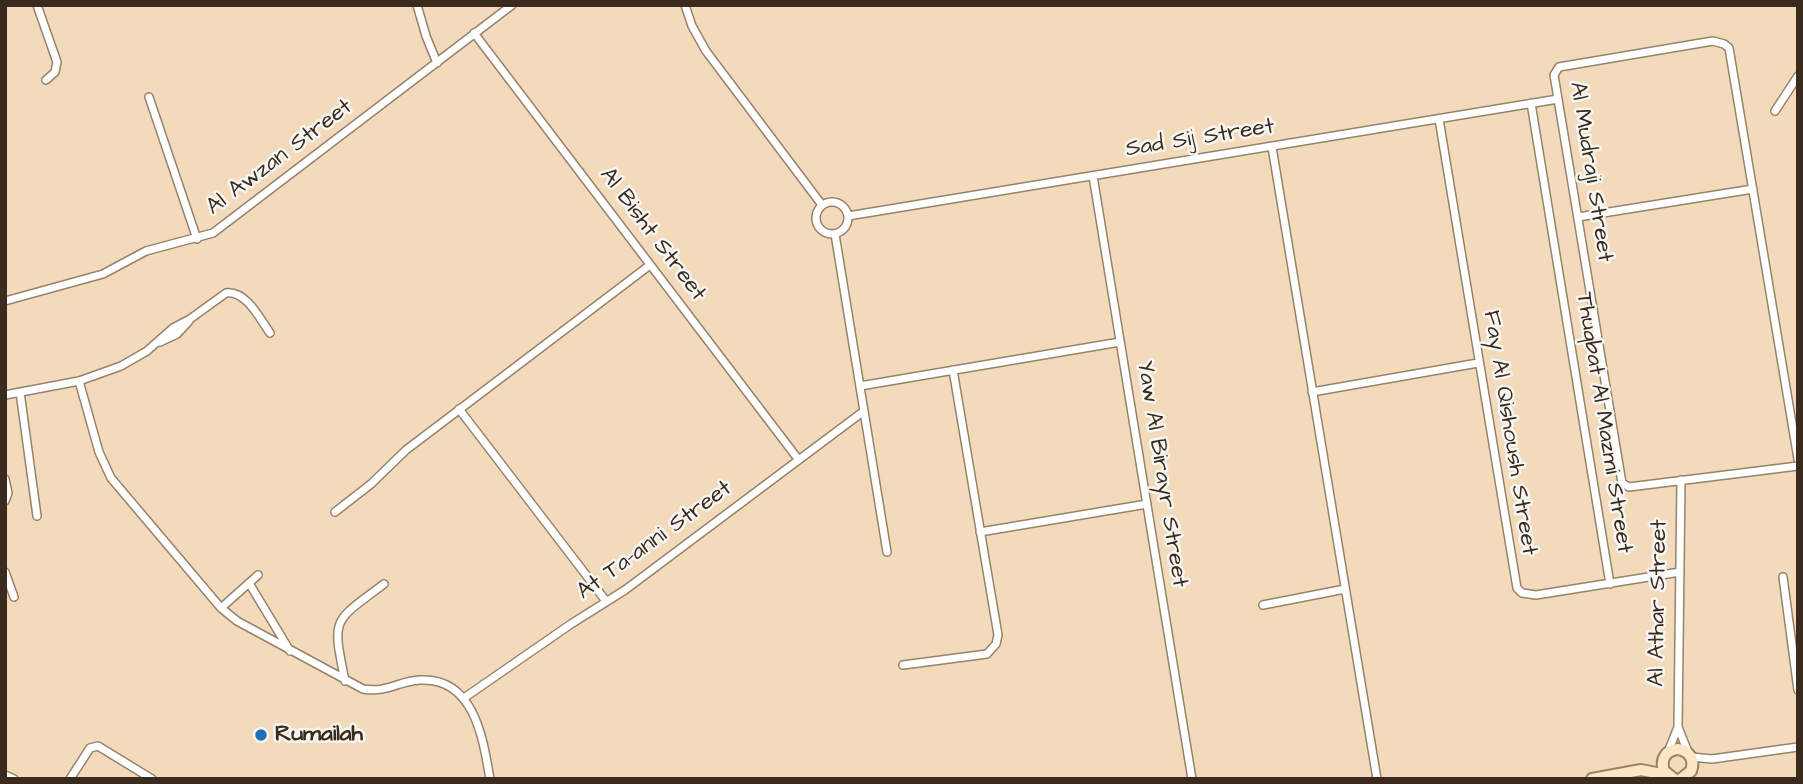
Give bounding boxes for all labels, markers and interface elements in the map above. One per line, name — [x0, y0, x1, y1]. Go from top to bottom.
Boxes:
street label: Al Mudraji Street — [1562, 80, 1618, 264]
street label: Al Awzan Street — [202, 94, 358, 222]
street label: Sad Sij Street — [1124, 114, 1276, 164]
street label: Al Bisht Street — [593, 163, 711, 307]
street label: Thuqbat Al Mazmi Street — [1569, 291, 1637, 555]
street label: Fay Al Qishoush Street — [1476, 309, 1542, 557]
street label: Yaw Al Birayr Street — [1129, 359, 1193, 589]
street label: At Ta-anni Street — [572, 476, 738, 606]
street label: Al Athar Street — [1644, 519, 1674, 687]
place label: Rumailah — [275, 721, 363, 749]
marker: Rumailah — [253, 727, 269, 743]

